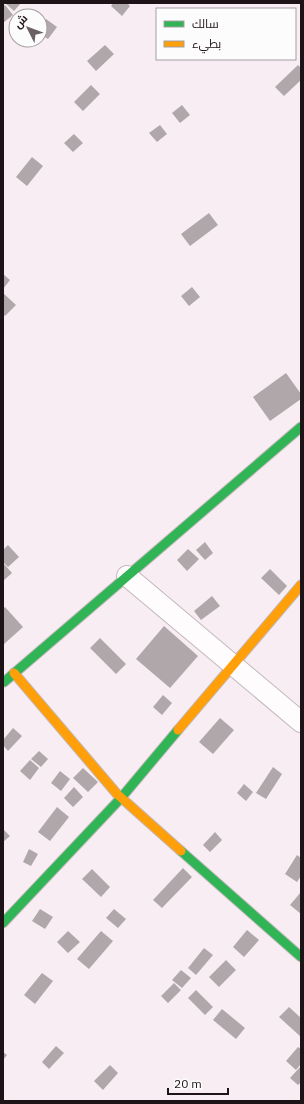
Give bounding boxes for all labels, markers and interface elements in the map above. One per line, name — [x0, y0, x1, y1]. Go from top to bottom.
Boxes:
north arrow — [8, 8, 48, 48]
legend — [156, 8, 296, 60]
text: ش — [11, 11, 30, 31]
text: سالك — [192, 16, 219, 31]
text: بطيء — [192, 36, 221, 54]
scale bar — [168, 1070, 228, 1096]
text: 20 m — [174, 1076, 202, 1091]

